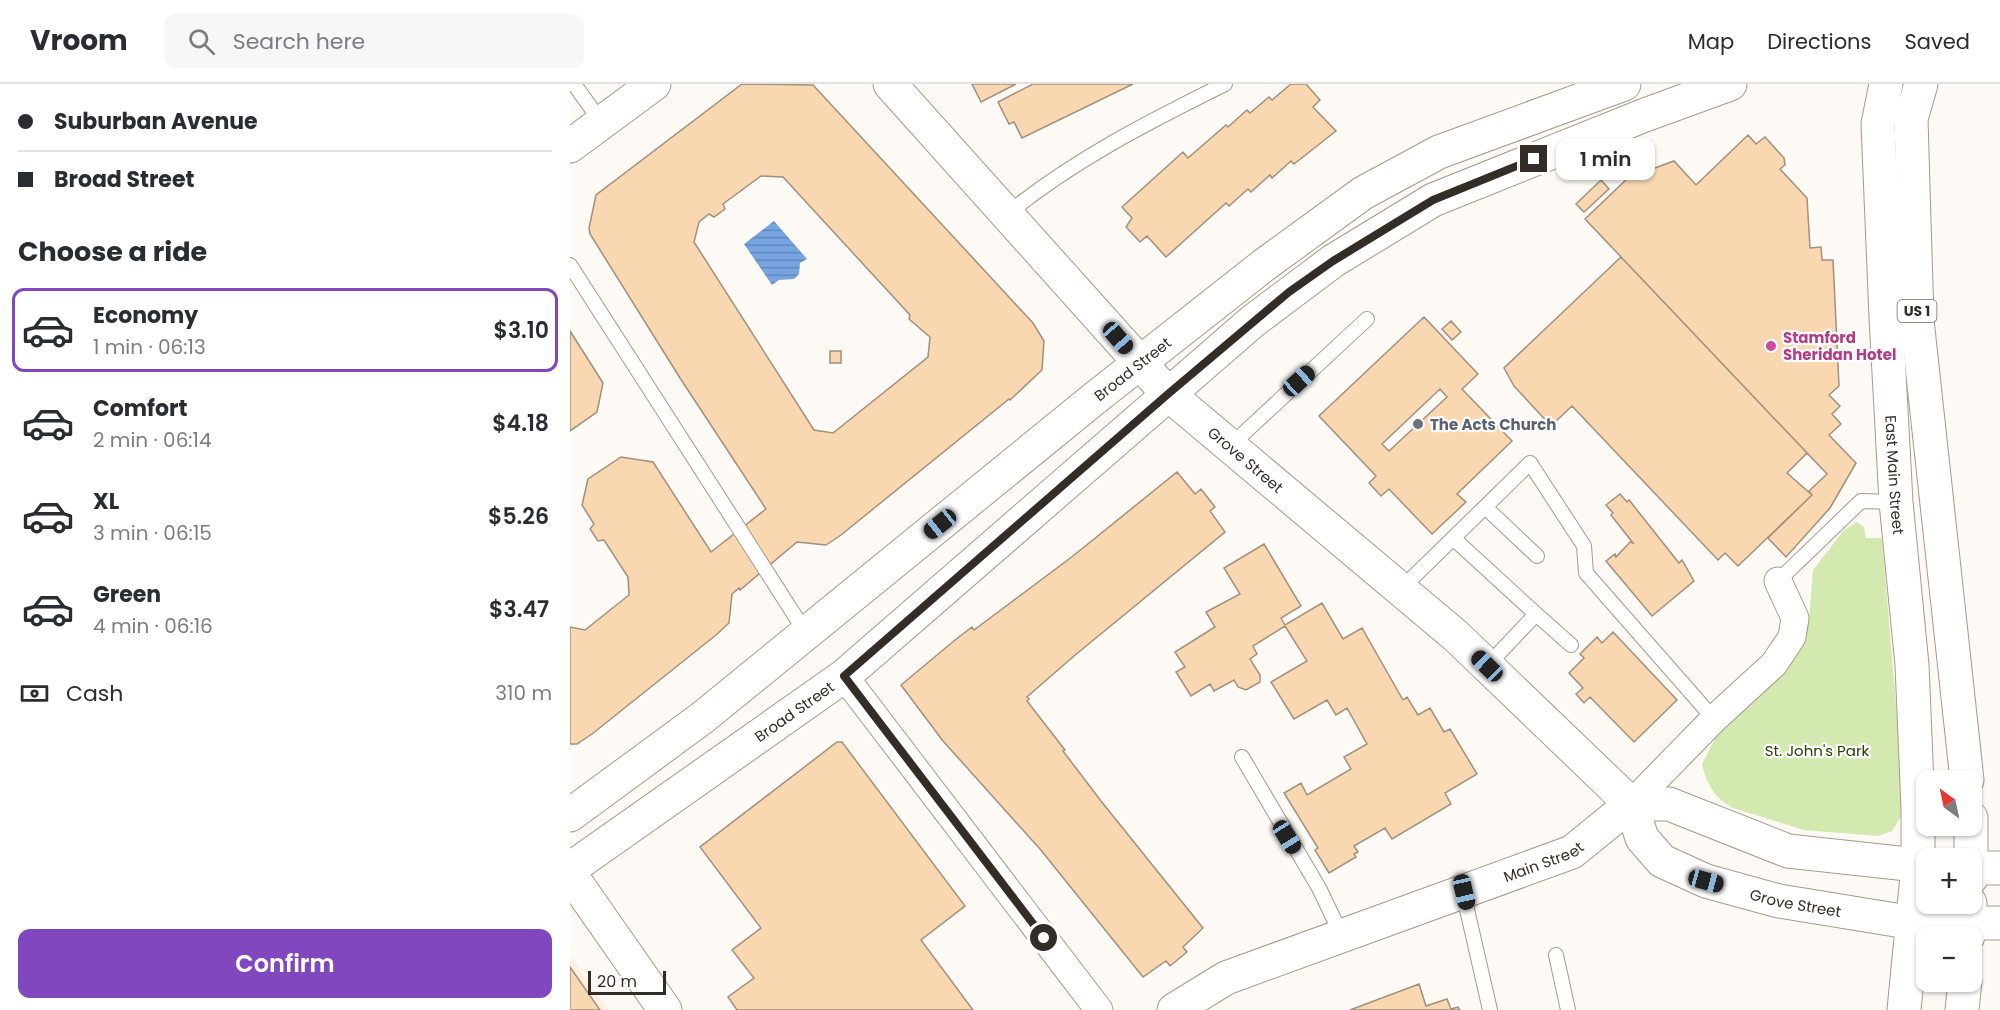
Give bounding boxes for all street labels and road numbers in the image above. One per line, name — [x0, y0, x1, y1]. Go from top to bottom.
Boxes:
road number: US 1 — [1898, 300, 1936, 322]
street label: Broad Street — [1089, 332, 1175, 406]
street label: East Main Street — [1881, 415, 1910, 535]
street label: Grove Street — [1204, 422, 1288, 497]
street label: Broad Street — [750, 676, 838, 746]
street label: Main Street — [1500, 836, 1588, 887]
street label: Grove Street — [1748, 883, 1843, 921]

